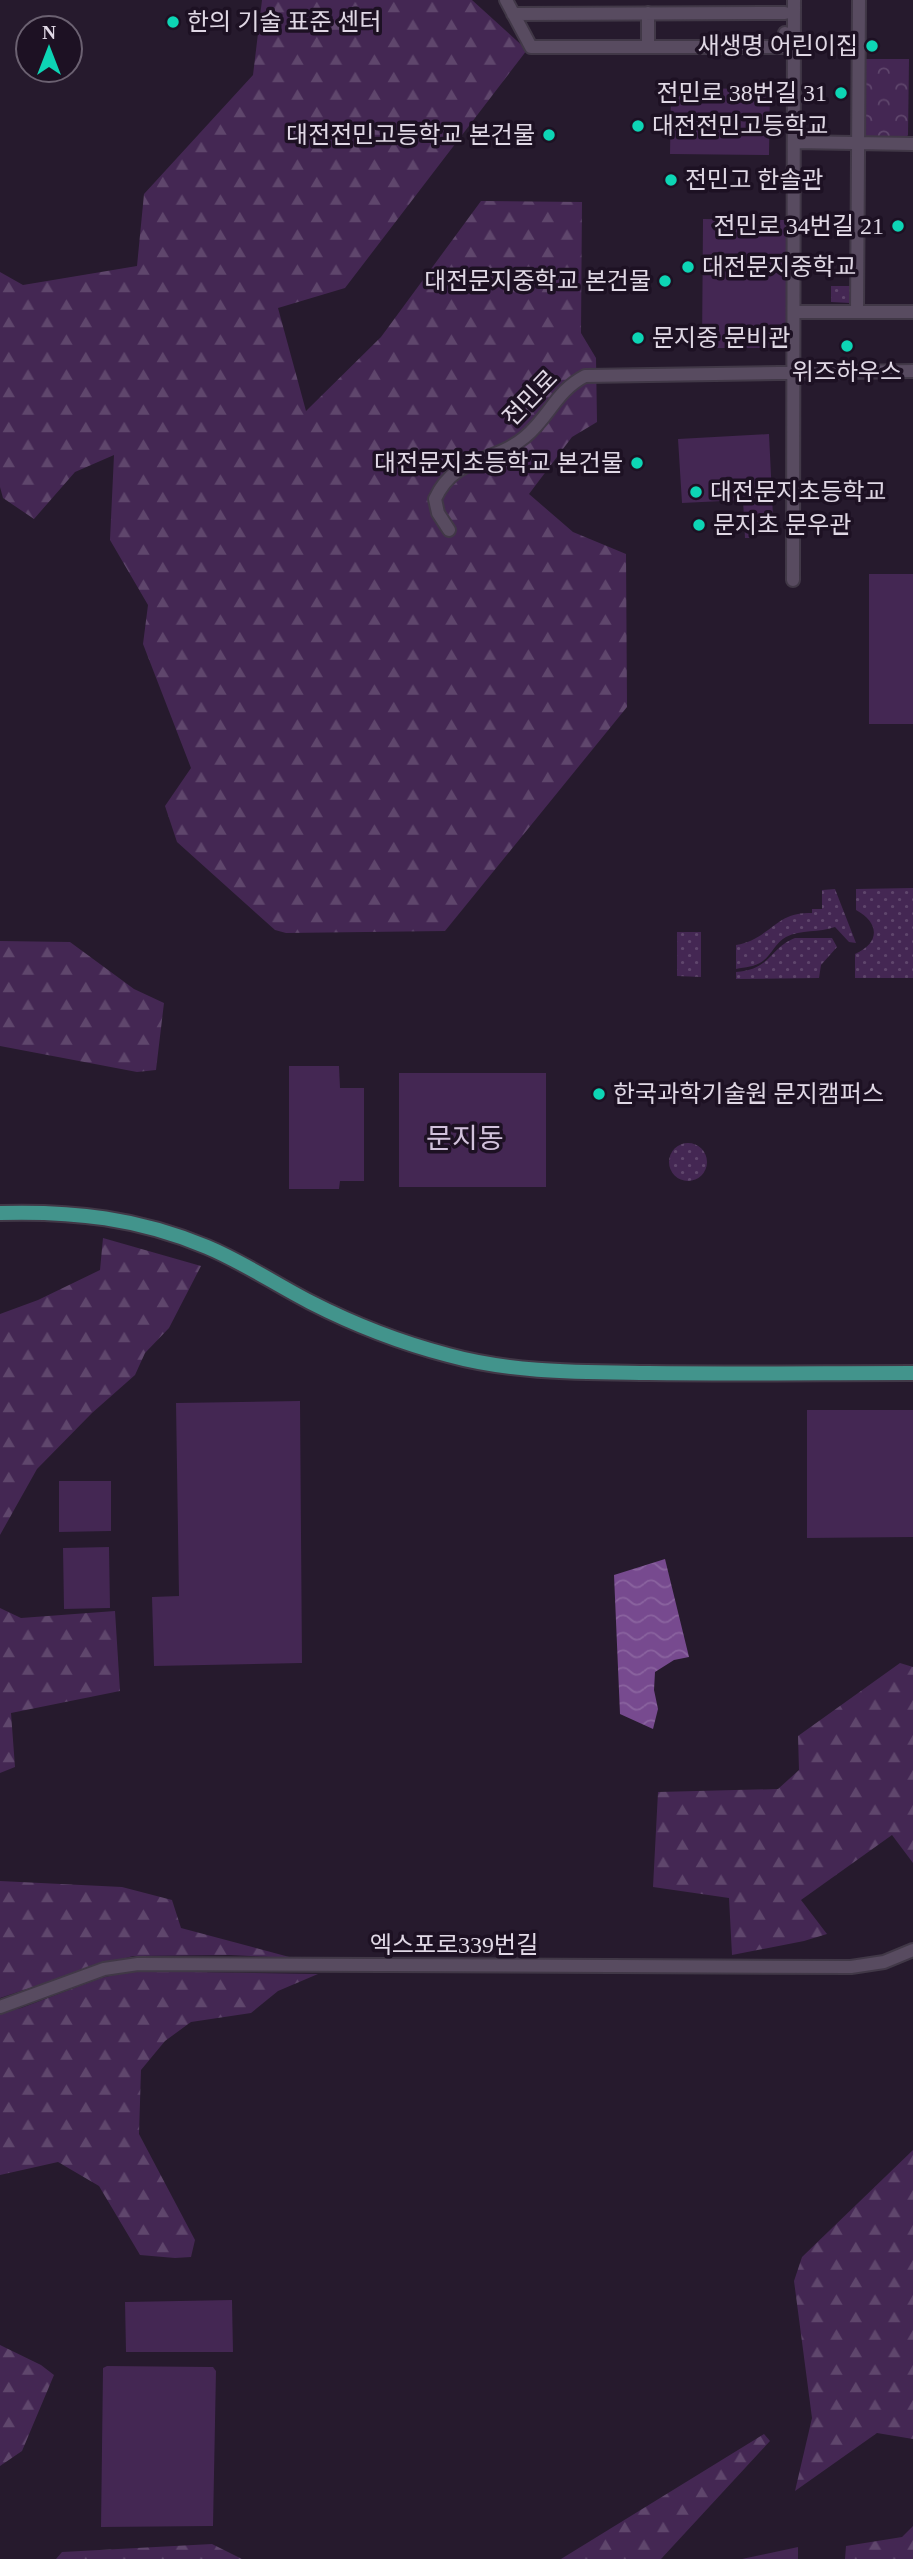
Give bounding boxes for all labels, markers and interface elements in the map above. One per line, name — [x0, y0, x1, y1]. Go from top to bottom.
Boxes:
place label: 한의 기술 표준 센터 — [187, 9, 382, 35]
north arrow — [14, 14, 84, 84]
marker: 한의 기술 표준 센터 — [165, 14, 181, 30]
text: N — [42, 22, 56, 43]
place label: 새생명 어린이집 — [697, 33, 858, 59]
marker: 새생명 어린이집 — [864, 38, 880, 54]
place label: 전민로 38번길 31 — [657, 80, 827, 106]
marker: 전민로 38번길 31 — [833, 85, 849, 101]
place label: 대전전민고등학교 — [652, 113, 829, 139]
marker: 대전전민고등학교 — [630, 118, 646, 134]
place label: 대전전민고등학교 본건물 — [286, 122, 535, 148]
marker: 대전전민고등학교 본건물 — [541, 127, 557, 143]
place label: 전민고 한솔관 — [685, 167, 823, 193]
marker: 전민고 한솔관 — [663, 172, 679, 188]
place label: 전민로 34번길 21 — [714, 213, 884, 239]
marker: 전민로 34번길 21 — [890, 218, 906, 234]
place label: 대전문지중학교 — [702, 254, 857, 280]
marker: 대전문지중학교 — [680, 259, 696, 275]
place label: 대전문지중학교 본건물 — [424, 268, 651, 294]
marker: 대전문지중학교 본건물 — [657, 273, 673, 289]
place label: 문지중 문비관 — [652, 325, 790, 351]
marker: 문지중 문비관 — [630, 330, 646, 346]
marker: 위즈하우스 — [839, 338, 855, 354]
place label: 위즈하우스 — [792, 359, 902, 385]
street label: 전민로 — [498, 365, 562, 431]
place label: 대전문지초등학교 본건물 — [374, 450, 623, 476]
marker: 대전문지초등학교 본건물 — [629, 455, 645, 471]
place label: 대전문지초등학교 — [710, 479, 887, 505]
marker: 대전문지초등학교 — [688, 484, 704, 500]
place label: 문지초 문우관 — [713, 512, 851, 538]
marker: 문지초 문우관 — [691, 517, 707, 533]
place label: 한국과학기술원 문지캠퍼스 — [613, 1081, 884, 1107]
marker: 한국과학기술원 문지캠퍼스 — [591, 1086, 607, 1102]
district label: 문지동 — [426, 1123, 504, 1154]
street label: 엑스포로339번길 — [370, 1932, 538, 1958]

